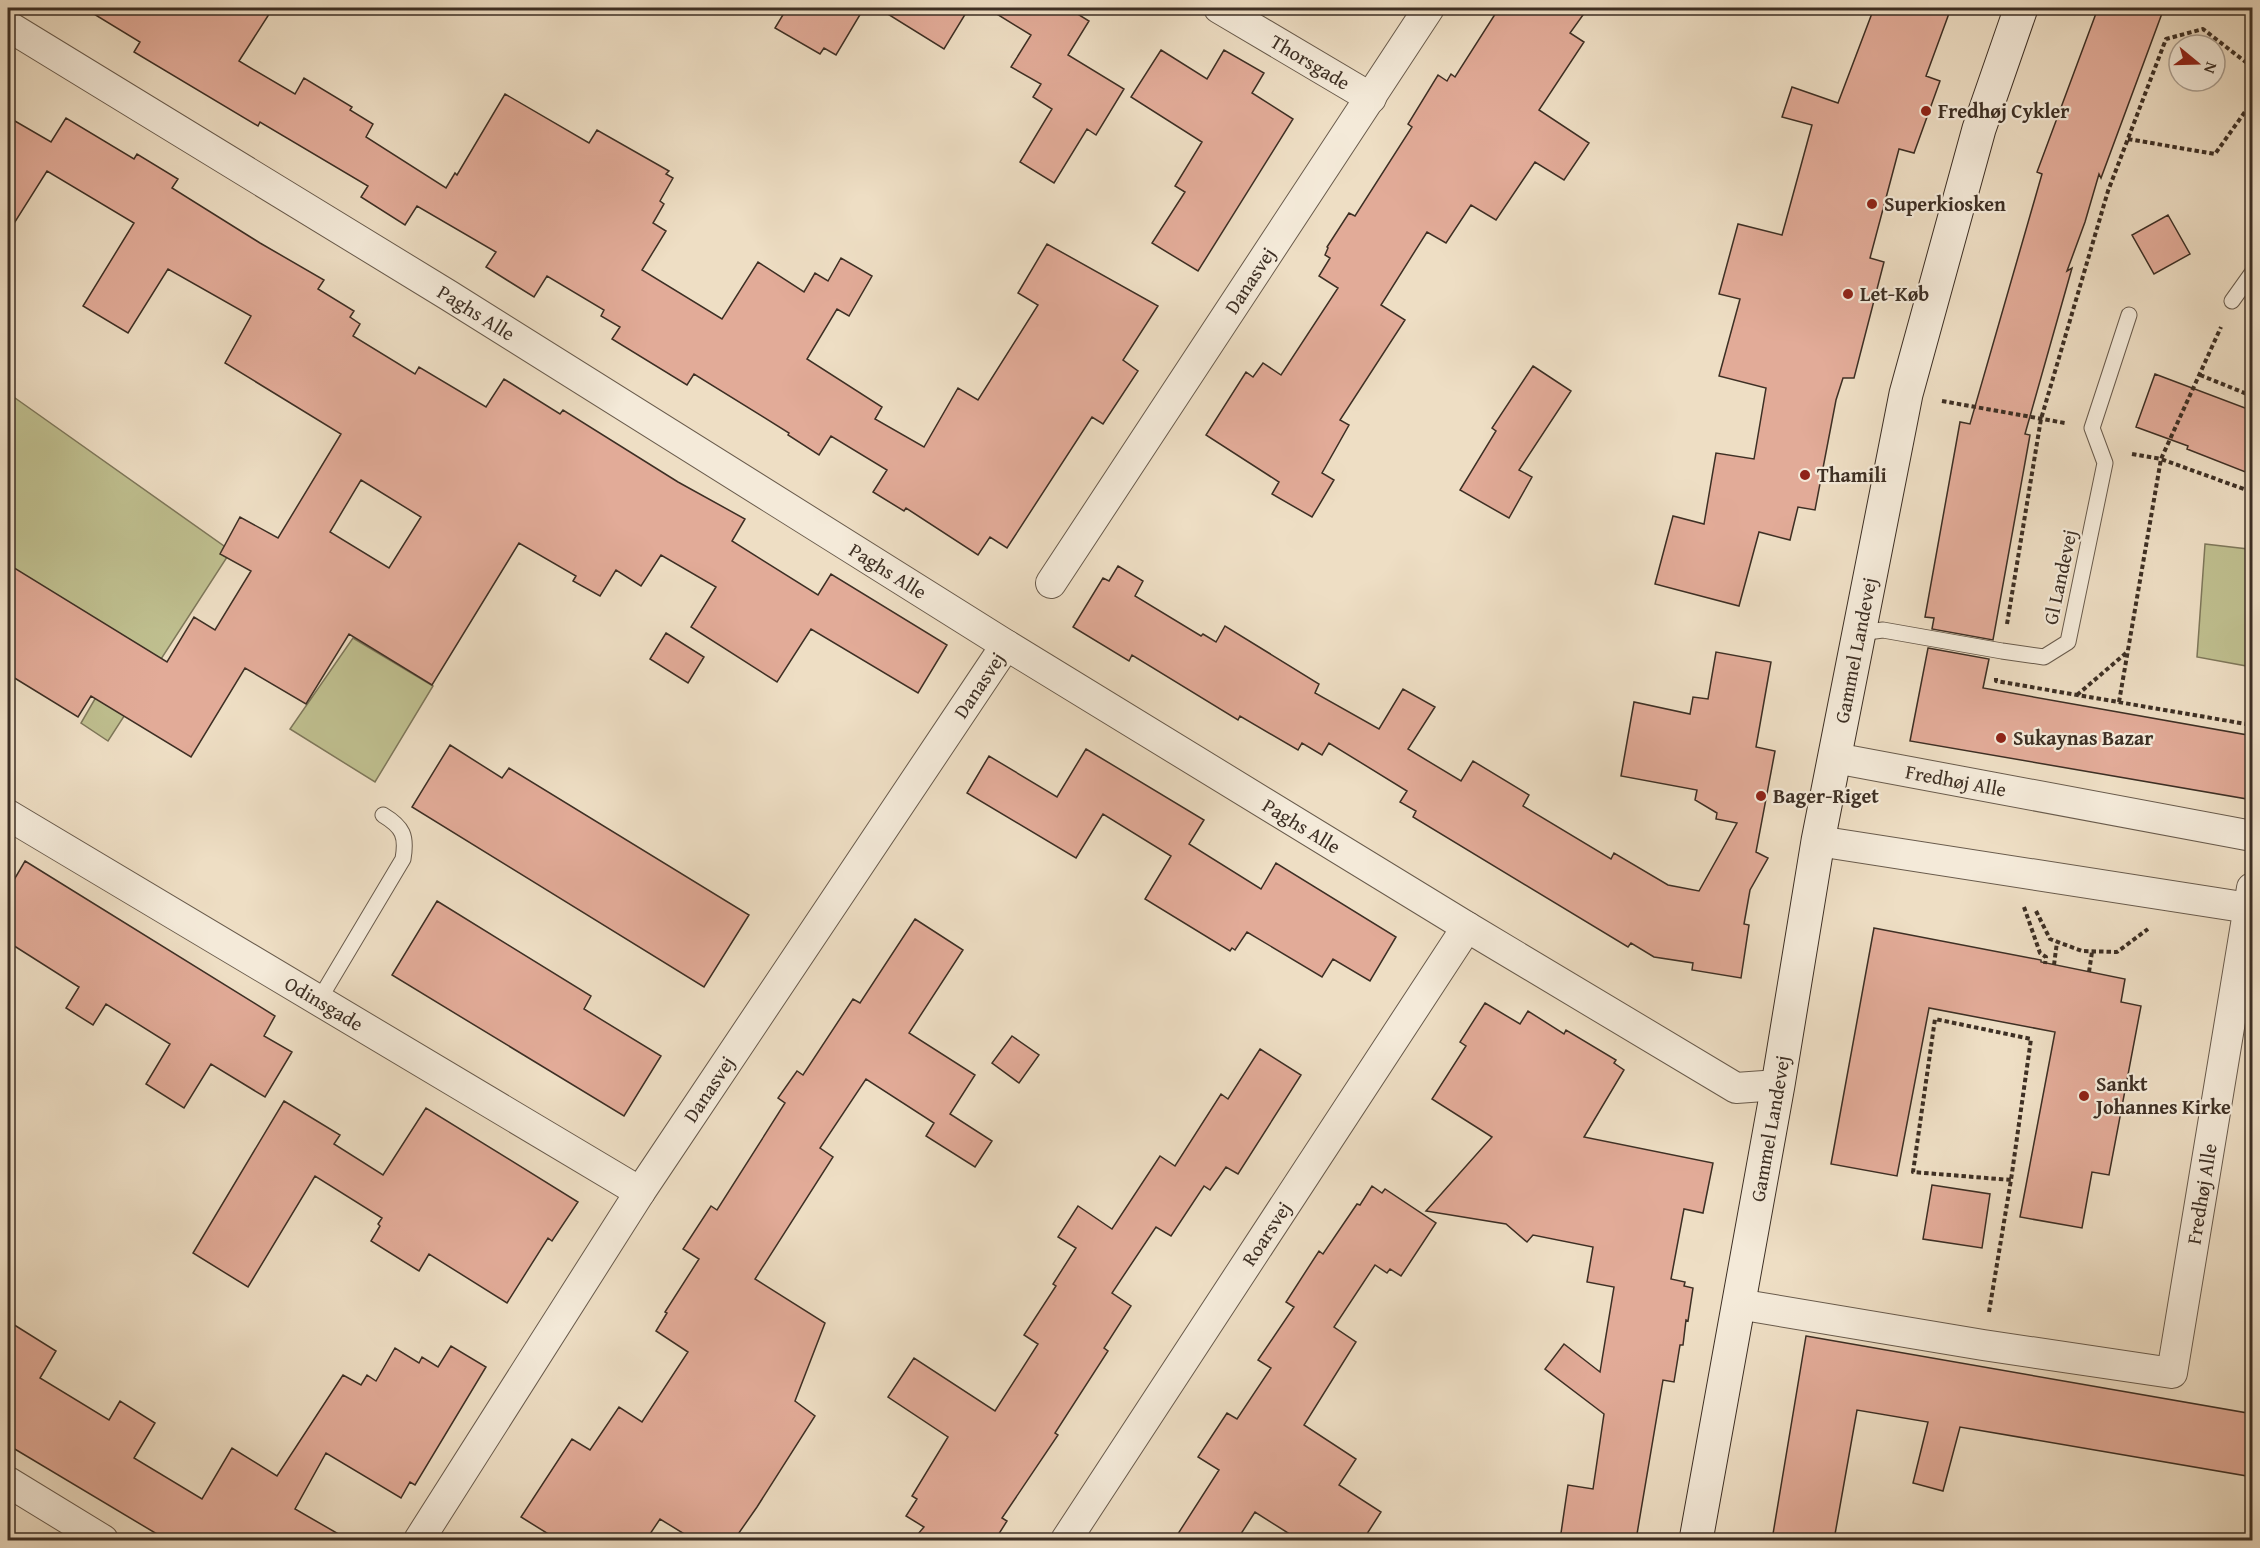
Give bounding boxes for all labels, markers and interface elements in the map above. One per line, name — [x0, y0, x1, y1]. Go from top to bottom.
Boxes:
street label: Thorsgade — [1265, 27, 1356, 97]
north arrow — [2167, 33, 2227, 93]
text: N — [2198, 59, 2224, 77]
place label: Fredhøj Cykler — [1938, 96, 2070, 125]
marker: Fredhøj Cykler — [1919, 104, 1933, 118]
place label: Superkiosken — [1884, 189, 2006, 218]
marker: Superkiosken — [1865, 197, 1879, 211]
street label: Danasvej — [1217, 241, 1282, 319]
street label: Paghs Alle — [432, 277, 521, 348]
place label: Let-Køb — [1860, 279, 1929, 308]
marker: Let-Køb — [1841, 287, 1855, 301]
place label: Thamili — [1817, 460, 1887, 489]
marker: Thamili — [1798, 468, 1812, 482]
street label: Gl Landevej — [2035, 527, 2084, 627]
street label: Paghs Alle — [844, 535, 933, 606]
street label: Gammel Landevej — [1827, 575, 1884, 726]
street label: Danasvej — [946, 646, 1011, 724]
place label: Sukaynas Bazar — [2013, 723, 2154, 752]
marker: Sukaynas Bazar — [1994, 731, 2008, 745]
street label: Fredhøj Alle — [1903, 757, 2009, 804]
place label: Bager-Riget — [1773, 781, 1879, 810]
marker: Bager-Riget — [1754, 789, 1768, 803]
street label: Paghs Alle — [1257, 790, 1346, 860]
street label: Odinsgade — [279, 968, 369, 1038]
street label: Danasvej — [676, 1050, 741, 1128]
street label: Gammel Landevej — [1742, 1053, 1797, 1204]
place label: Sankt Johannes Kirke — [2093, 1069, 2231, 1121]
marker: Sankt Johannes Kirke — [2077, 1089, 2091, 1103]
street label: Fredhøj Alle — [2178, 1141, 2224, 1246]
street label: Roarsvej — [1234, 1196, 1298, 1271]

